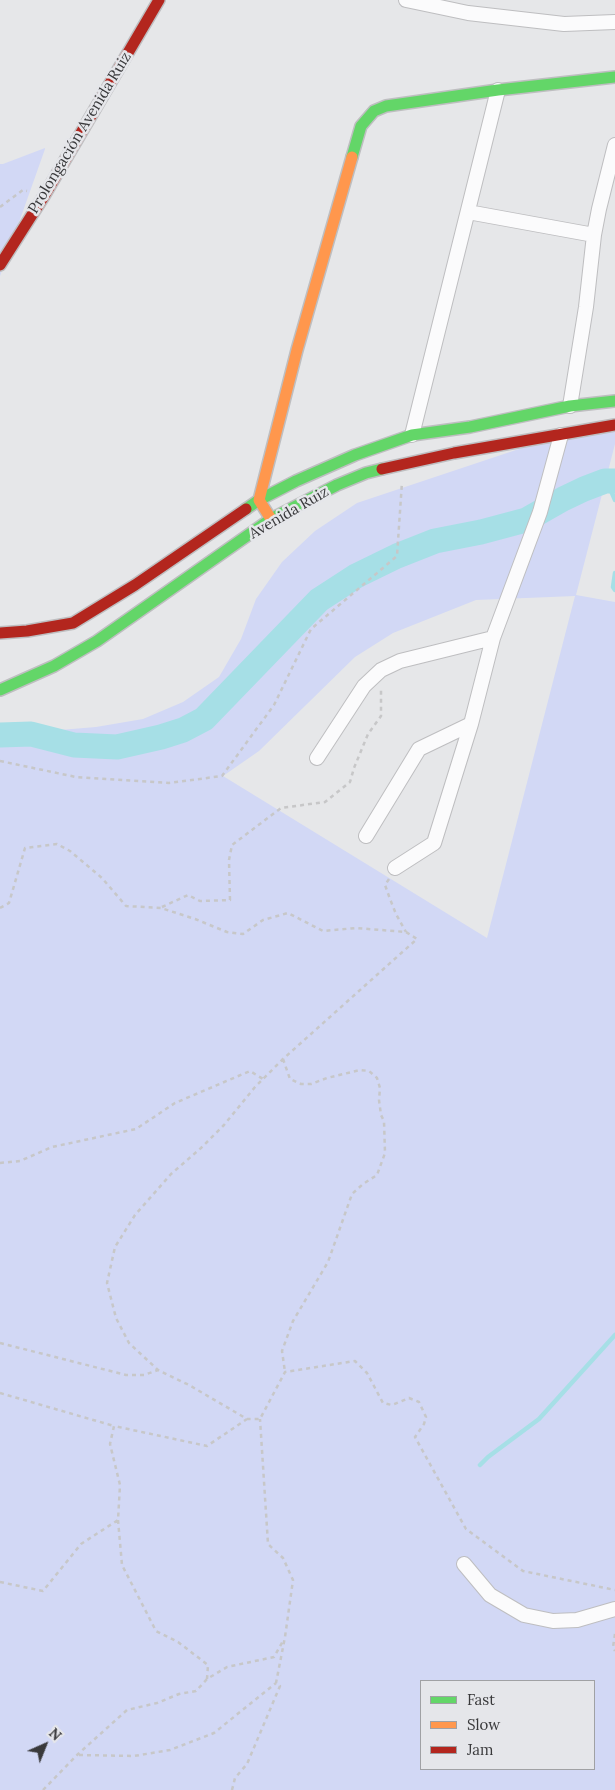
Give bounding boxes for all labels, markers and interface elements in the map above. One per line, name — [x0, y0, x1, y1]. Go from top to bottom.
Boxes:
street label: Prolongación Avenida Ruiz — [25, 49, 135, 217]
street label: Avenida Ruiz — [246, 483, 332, 543]
legend — [420, 1680, 595, 1770]
text: Fast — [467, 1690, 495, 1709]
text: Slow — [467, 1715, 500, 1734]
north arrow — [20, 1720, 70, 1770]
text: N — [45, 1724, 66, 1744]
text: Jam — [467, 1740, 494, 1759]

